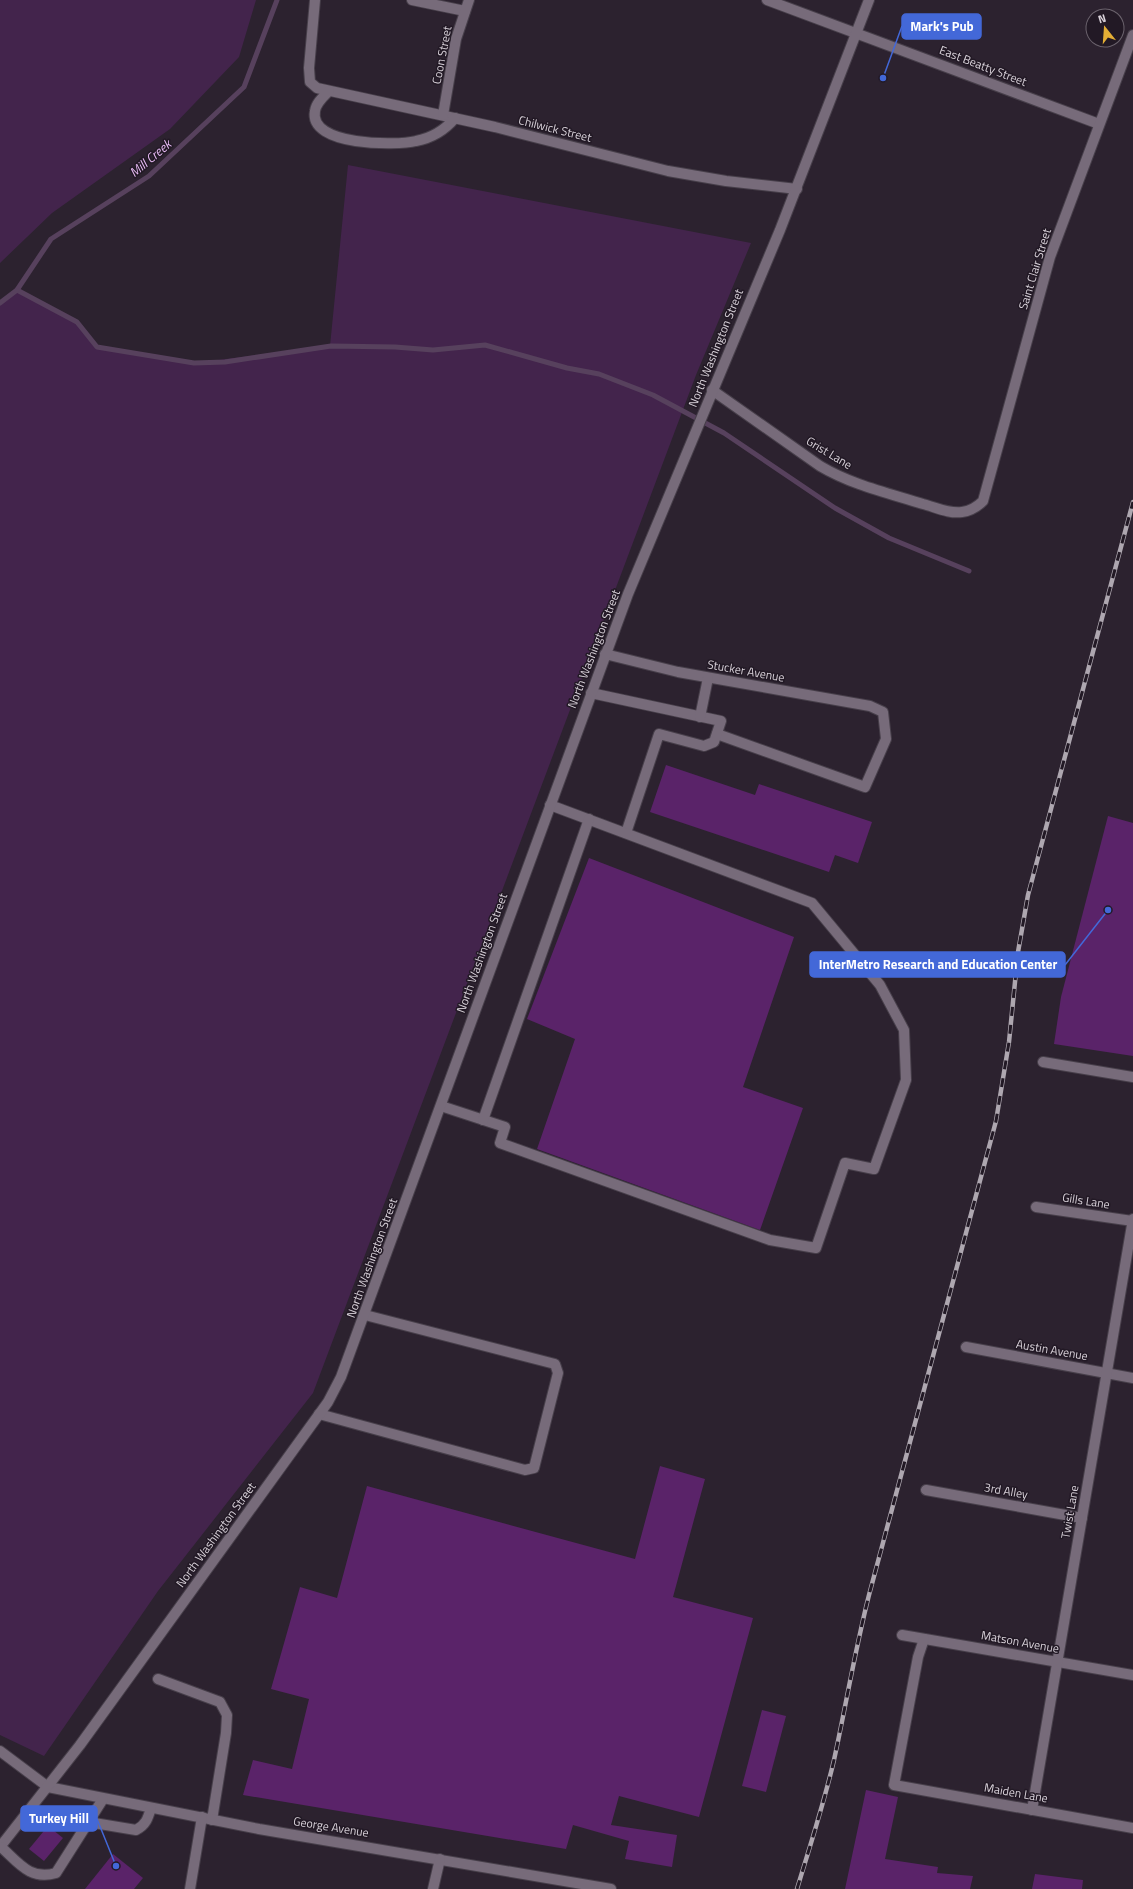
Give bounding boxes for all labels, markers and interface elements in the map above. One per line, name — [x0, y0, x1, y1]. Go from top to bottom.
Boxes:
north arrow — [1085, 8, 1125, 48]
text: N — [1096, 10, 1108, 27]
callout: Mark's Pub — [902, 14, 981, 39]
text: Mark's Pub — [910, 16, 974, 36]
street label: Coon Street — [427, 23, 457, 86]
street label: East Beatty Street — [937, 40, 1030, 91]
street label: Chilwick Street — [517, 110, 594, 147]
water label: Mill Creek — [125, 133, 177, 182]
street label: Saint Clair Street — [1013, 225, 1056, 312]
street label: North Washington Street — [683, 285, 748, 410]
street label: Grist Lane — [803, 431, 856, 474]
street label: North Washington Street — [562, 586, 625, 711]
street label: Stucker Avenue — [706, 654, 786, 687]
street label: North Washington Street — [451, 890, 512, 1015]
callout: InterMetro Research and Education Center — [810, 952, 1065, 977]
text: InterMetro Research and Education Center — [819, 954, 1057, 974]
street label: Gills Lane — [1061, 1187, 1111, 1214]
street label: North Washington Street — [341, 1195, 402, 1320]
street label: Austin Avenue — [1015, 1334, 1089, 1365]
street label: North Washington Street — [171, 1477, 261, 1591]
street label: 3rd Alley — [983, 1477, 1030, 1504]
street label: Twist Lane — [1055, 1484, 1084, 1540]
street label: Matson Avenue — [980, 1625, 1061, 1658]
street label: Maiden Lane — [983, 1778, 1049, 1807]
callout: Turkey Hill — [21, 1806, 97, 1831]
text: Turkey Hill — [29, 1808, 89, 1828]
street label: George Avenue — [292, 1811, 370, 1842]

